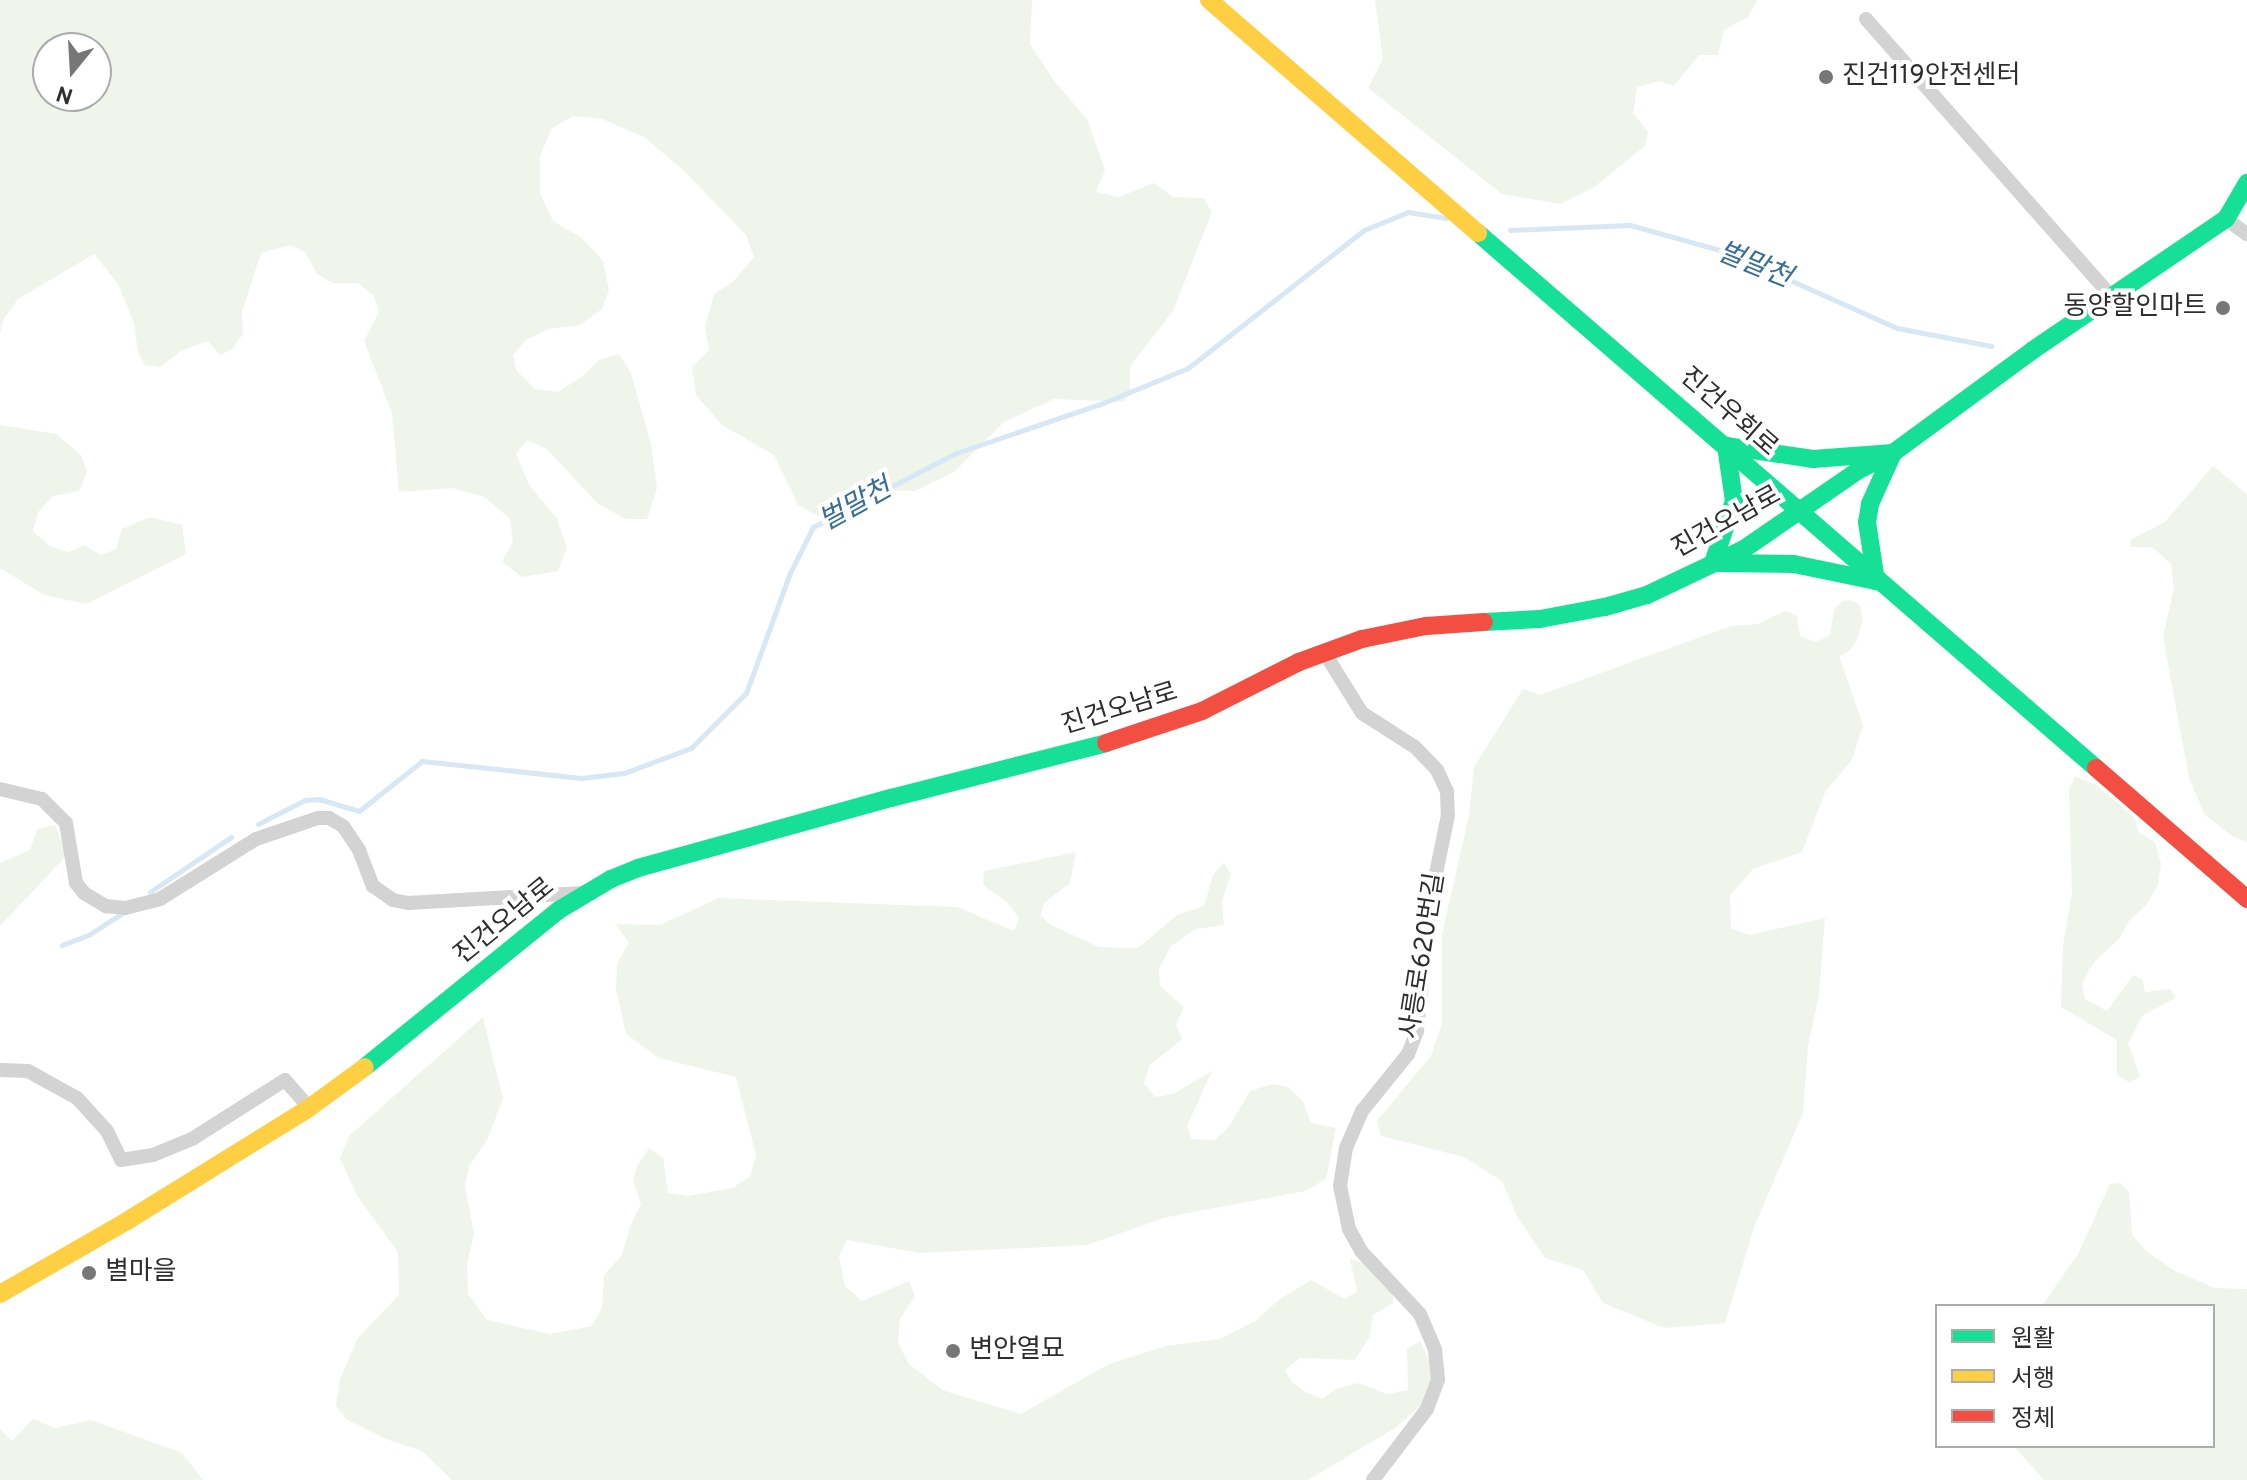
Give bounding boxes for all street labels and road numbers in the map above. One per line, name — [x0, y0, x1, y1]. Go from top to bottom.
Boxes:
street label: 진건우회로 — [1673, 362, 1783, 464]
street label: 진건오남로 — [1667, 480, 1787, 566]
street label: 진건오남로 — [1058, 678, 1182, 742]
street label: 사릉로620번길 — [1395, 871, 1453, 1041]
street label: 진건오남로 — [449, 872, 561, 972]

